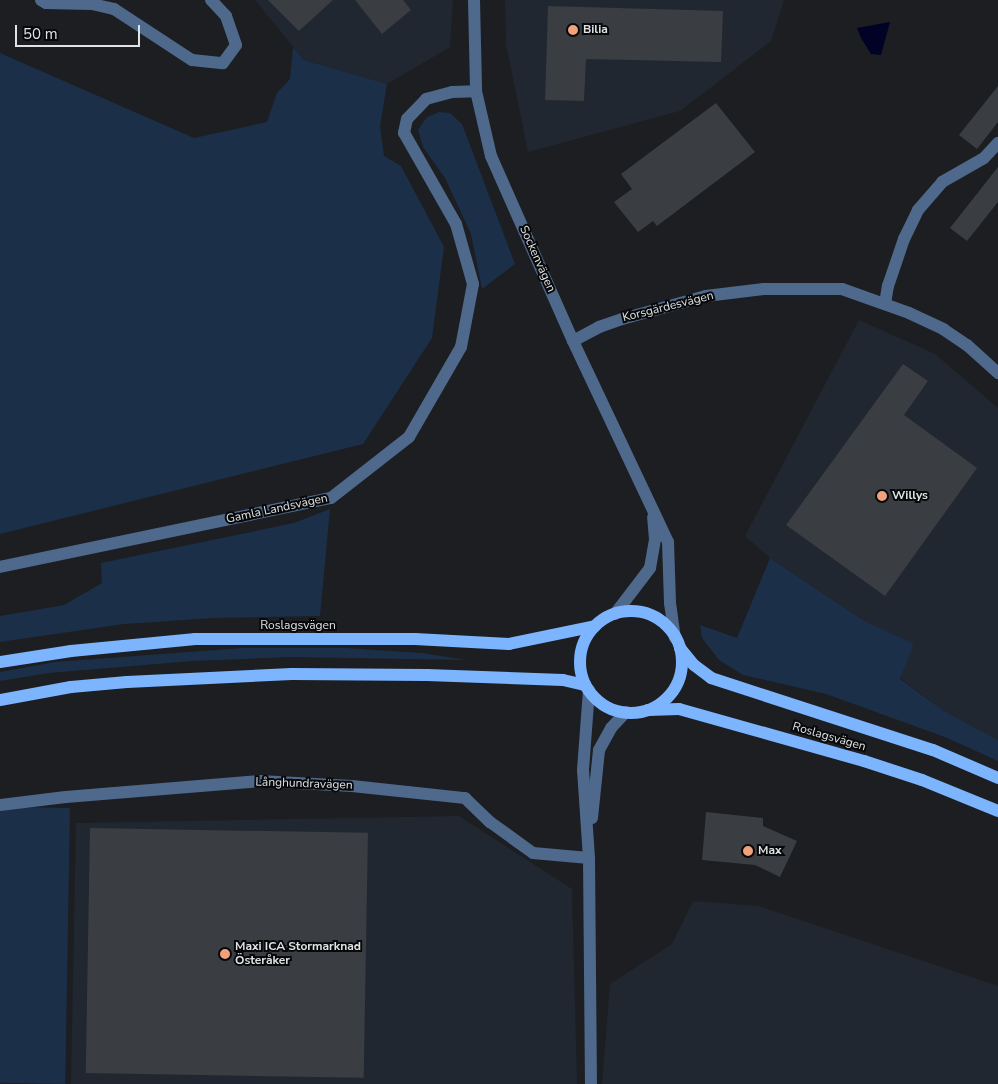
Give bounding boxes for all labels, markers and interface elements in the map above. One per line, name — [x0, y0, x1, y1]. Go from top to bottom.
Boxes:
scale bar — [18, 15, 142, 47]
place label: Bilia — [583, 23, 608, 37]
text: 50 m — [23, 24, 58, 44]
marker: Bilia — [567, 24, 579, 36]
street label: Sockenvägen — [516, 224, 558, 294]
street label: Korsgärdesvägen — [621, 289, 715, 325]
place label: Willys — [892, 489, 928, 503]
marker: Willys — [876, 490, 888, 502]
street label: Gamla Landsvägen — [225, 491, 329, 527]
street label: Roslagsvägen — [260, 619, 336, 633]
street label: Roslagsvägen — [791, 720, 867, 754]
street label: Långhundravägen — [255, 775, 353, 793]
place label: Max — [758, 844, 782, 858]
marker: Max — [742, 845, 754, 857]
place label: Maxi ICA Stormarknad Österåker — [235, 940, 361, 968]
marker: Maxi ICA Stormarknad Österåker — [219, 948, 231, 960]

